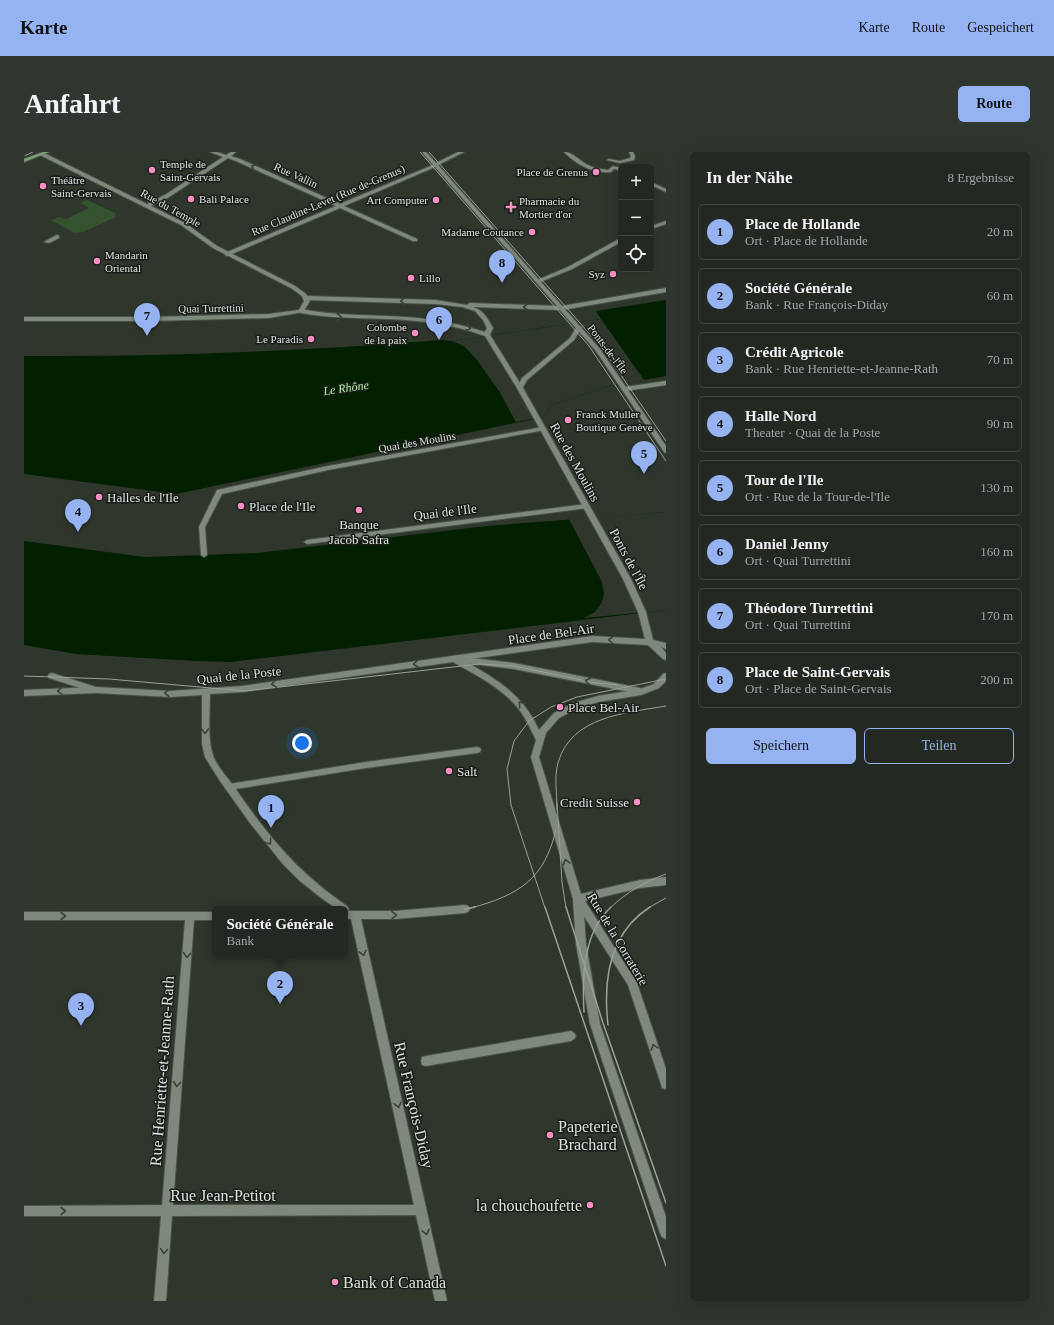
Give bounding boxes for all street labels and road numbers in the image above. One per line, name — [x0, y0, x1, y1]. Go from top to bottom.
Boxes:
street label: Rue Vallin — [272, 160, 320, 190]
street label: Rue Claudine-Levet (Rue de-Grenus) — [250, 162, 407, 239]
street label: Rue du Temple — [139, 187, 203, 230]
street label: Quai Turrettini — [178, 301, 244, 315]
street label: Ponts-de-l'Île — [586, 322, 631, 376]
street label: Rue des Moulins — [547, 420, 603, 504]
street label: Quai des Moulins — [377, 429, 457, 455]
street label: Quai de l'Ile — [412, 501, 478, 523]
street label: Ponts de l'Île — [607, 526, 652, 592]
street label: Place de Bel-Air — [507, 620, 596, 647]
street label: Quai de la Poste — [196, 663, 282, 687]
street label: Rue de la Corraterie — [585, 890, 652, 988]
street label: Rue Henriette-et-Jeanne-Rath — [147, 975, 177, 1167]
street label: Rue François-Diday — [390, 1040, 437, 1170]
street label: Rue Jean-Petitot — [170, 1187, 276, 1204]

